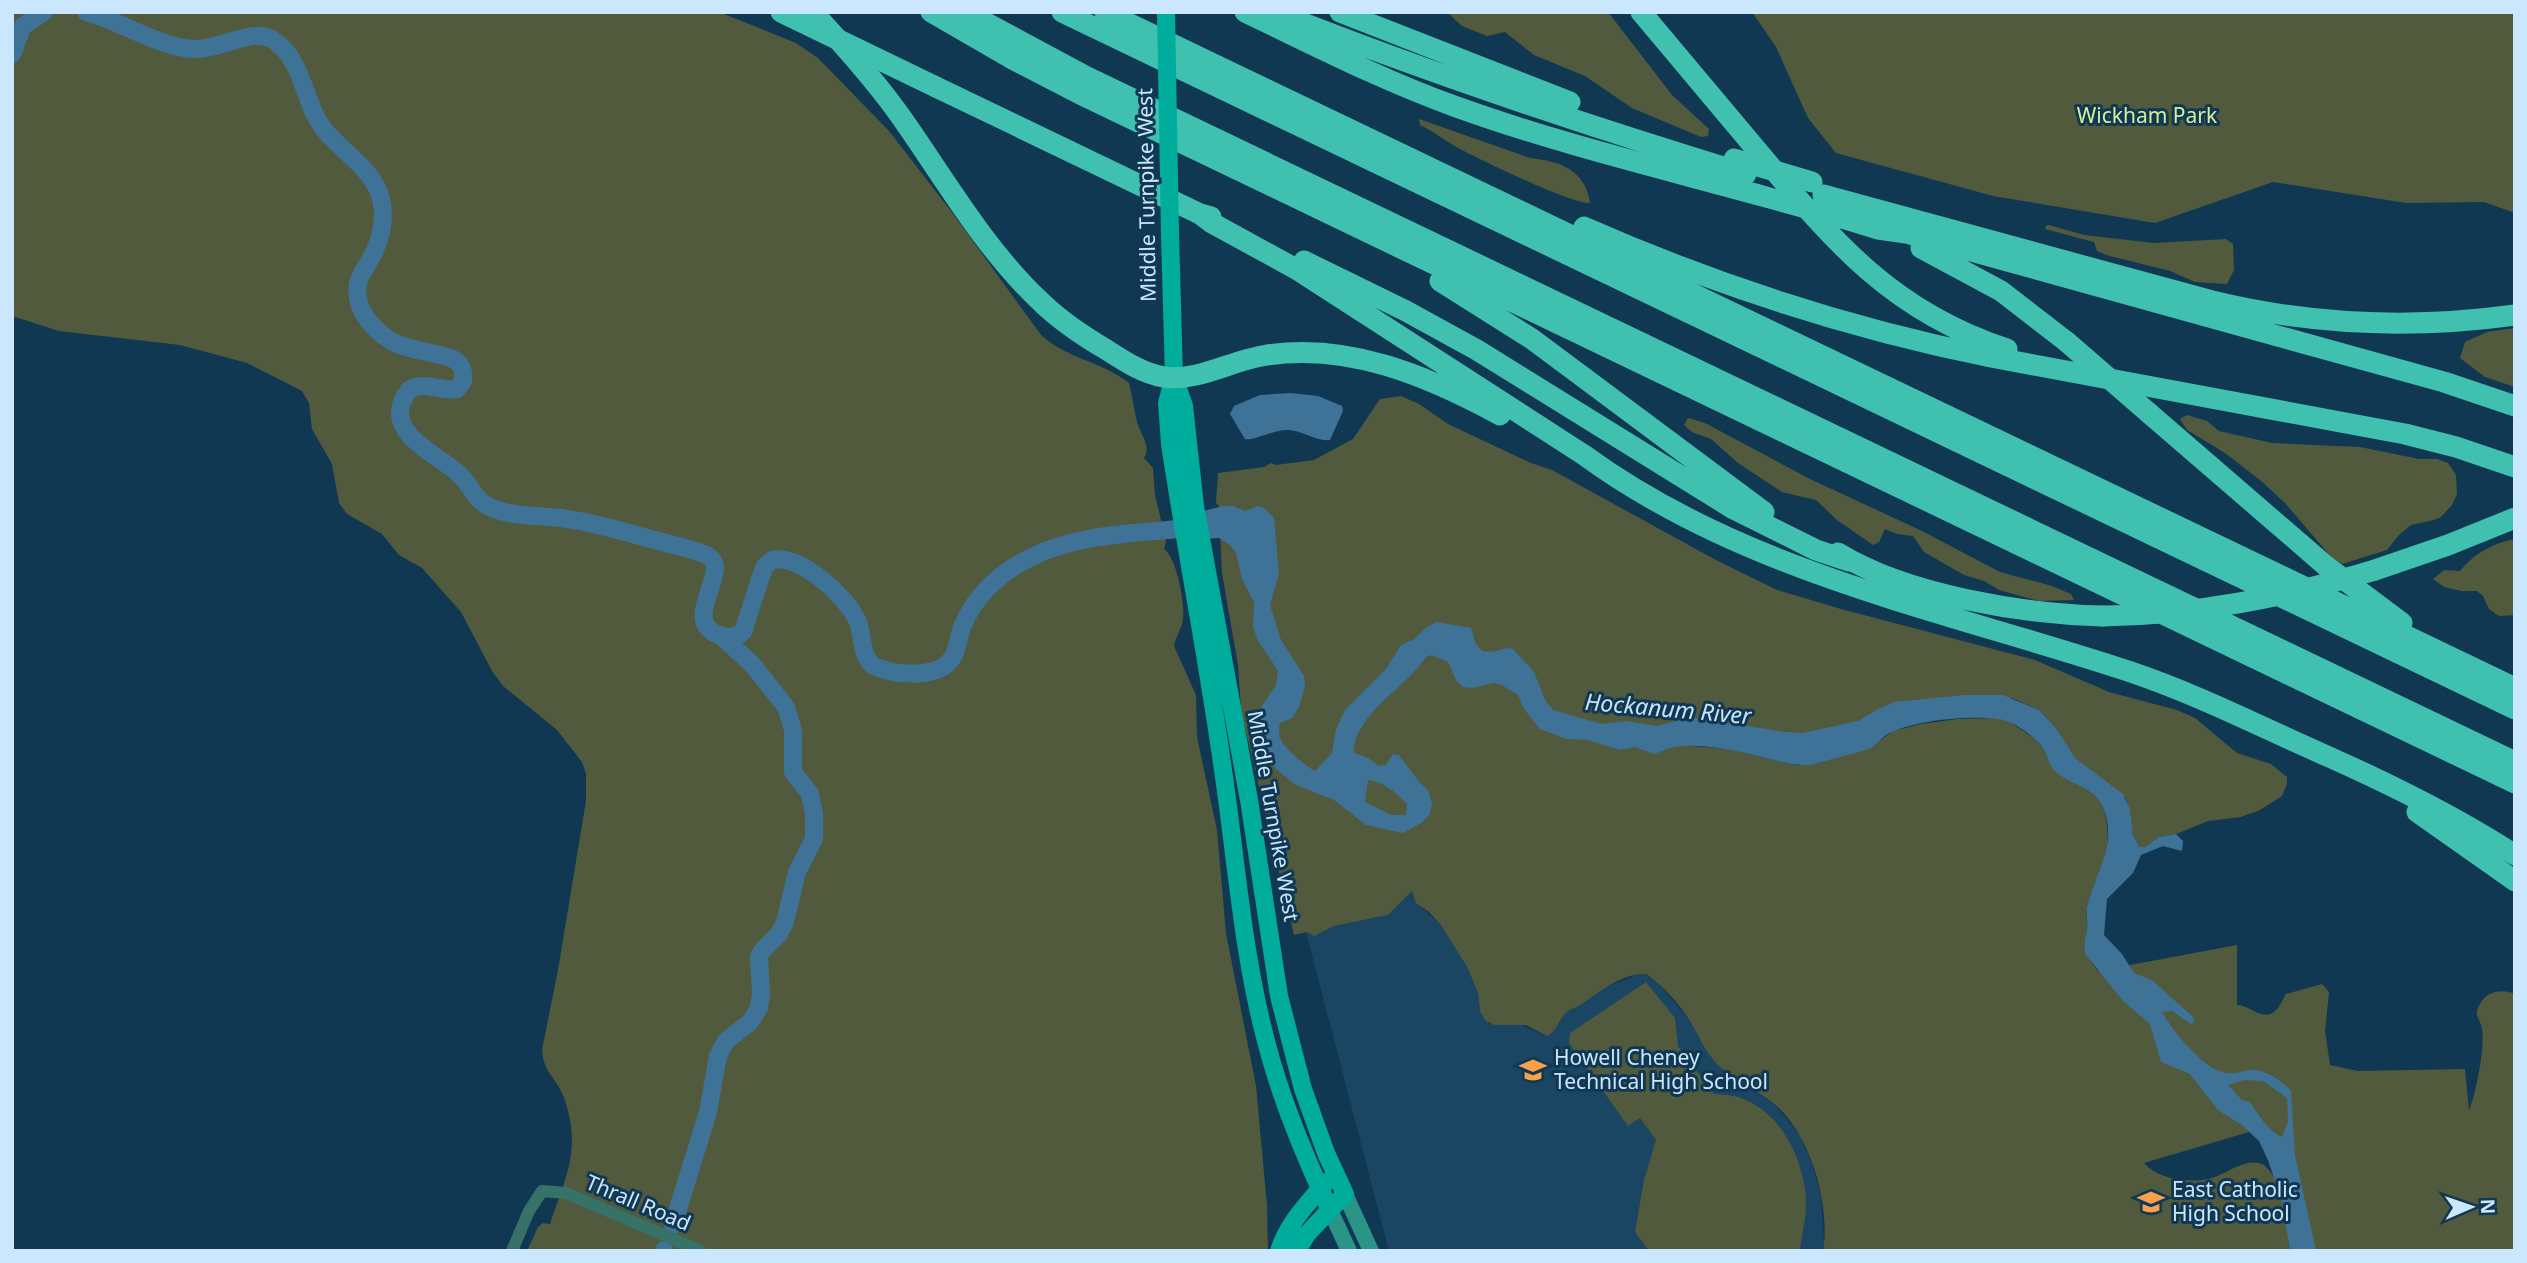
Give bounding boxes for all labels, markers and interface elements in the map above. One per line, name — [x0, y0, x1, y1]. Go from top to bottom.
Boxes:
street label: Middle Turnpike West — [1130, 88, 1162, 302]
park label: Wickham Park — [2077, 101, 2218, 129]
water label: Hockanum River — [1584, 685, 1753, 731]
street label: Middle Turnpike West — [1242, 708, 1306, 924]
place label: Howell Cheney Technical High School — [1554, 1043, 1768, 1095]
school or university icon: Howell Cheney Technical High School — [1518, 1055, 1548, 1085]
street label: Thrall Road — [582, 1167, 695, 1237]
north arrow — [2436, 1172, 2506, 1242]
place label: East Catholic High School — [2172, 1175, 2298, 1227]
school or university icon: East Catholic High School — [2136, 1187, 2166, 1217]
text: N — [2475, 1198, 2501, 1215]

